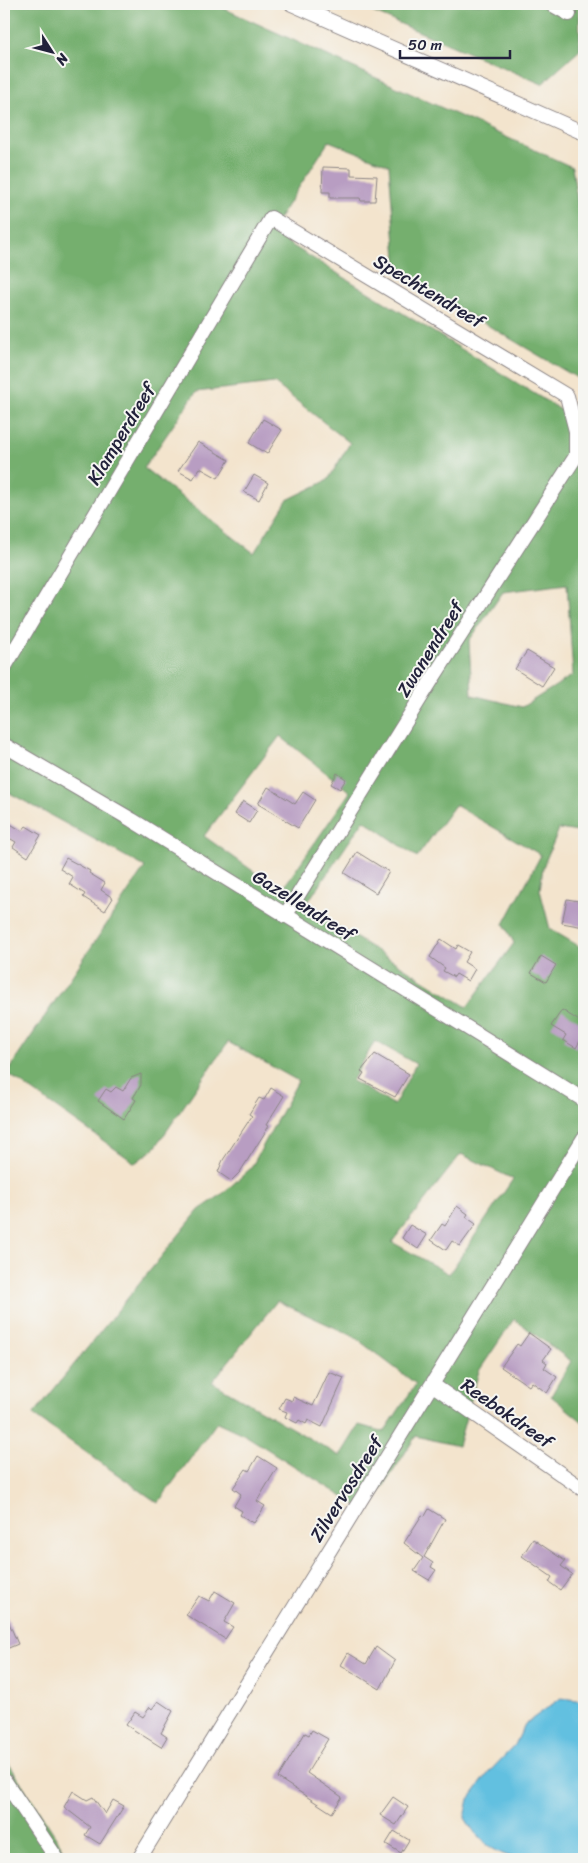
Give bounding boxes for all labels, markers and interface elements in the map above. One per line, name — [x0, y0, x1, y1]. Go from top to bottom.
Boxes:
north arrow — [28, 28, 78, 78]
scale bar — [400, 28, 510, 60]
text: 50 m — [408, 32, 443, 58]
text: N — [49, 47, 76, 71]
street label: Spechtendreef — [367, 245, 493, 339]
street label: Klamperdreef — [78, 375, 166, 491]
street label: Zwanendreef — [387, 593, 474, 704]
street label: Gazellendreef — [246, 860, 364, 951]
street label: Reebokdreef — [454, 1369, 562, 1459]
street label: Zilvervosdreef — [300, 1427, 393, 1549]

